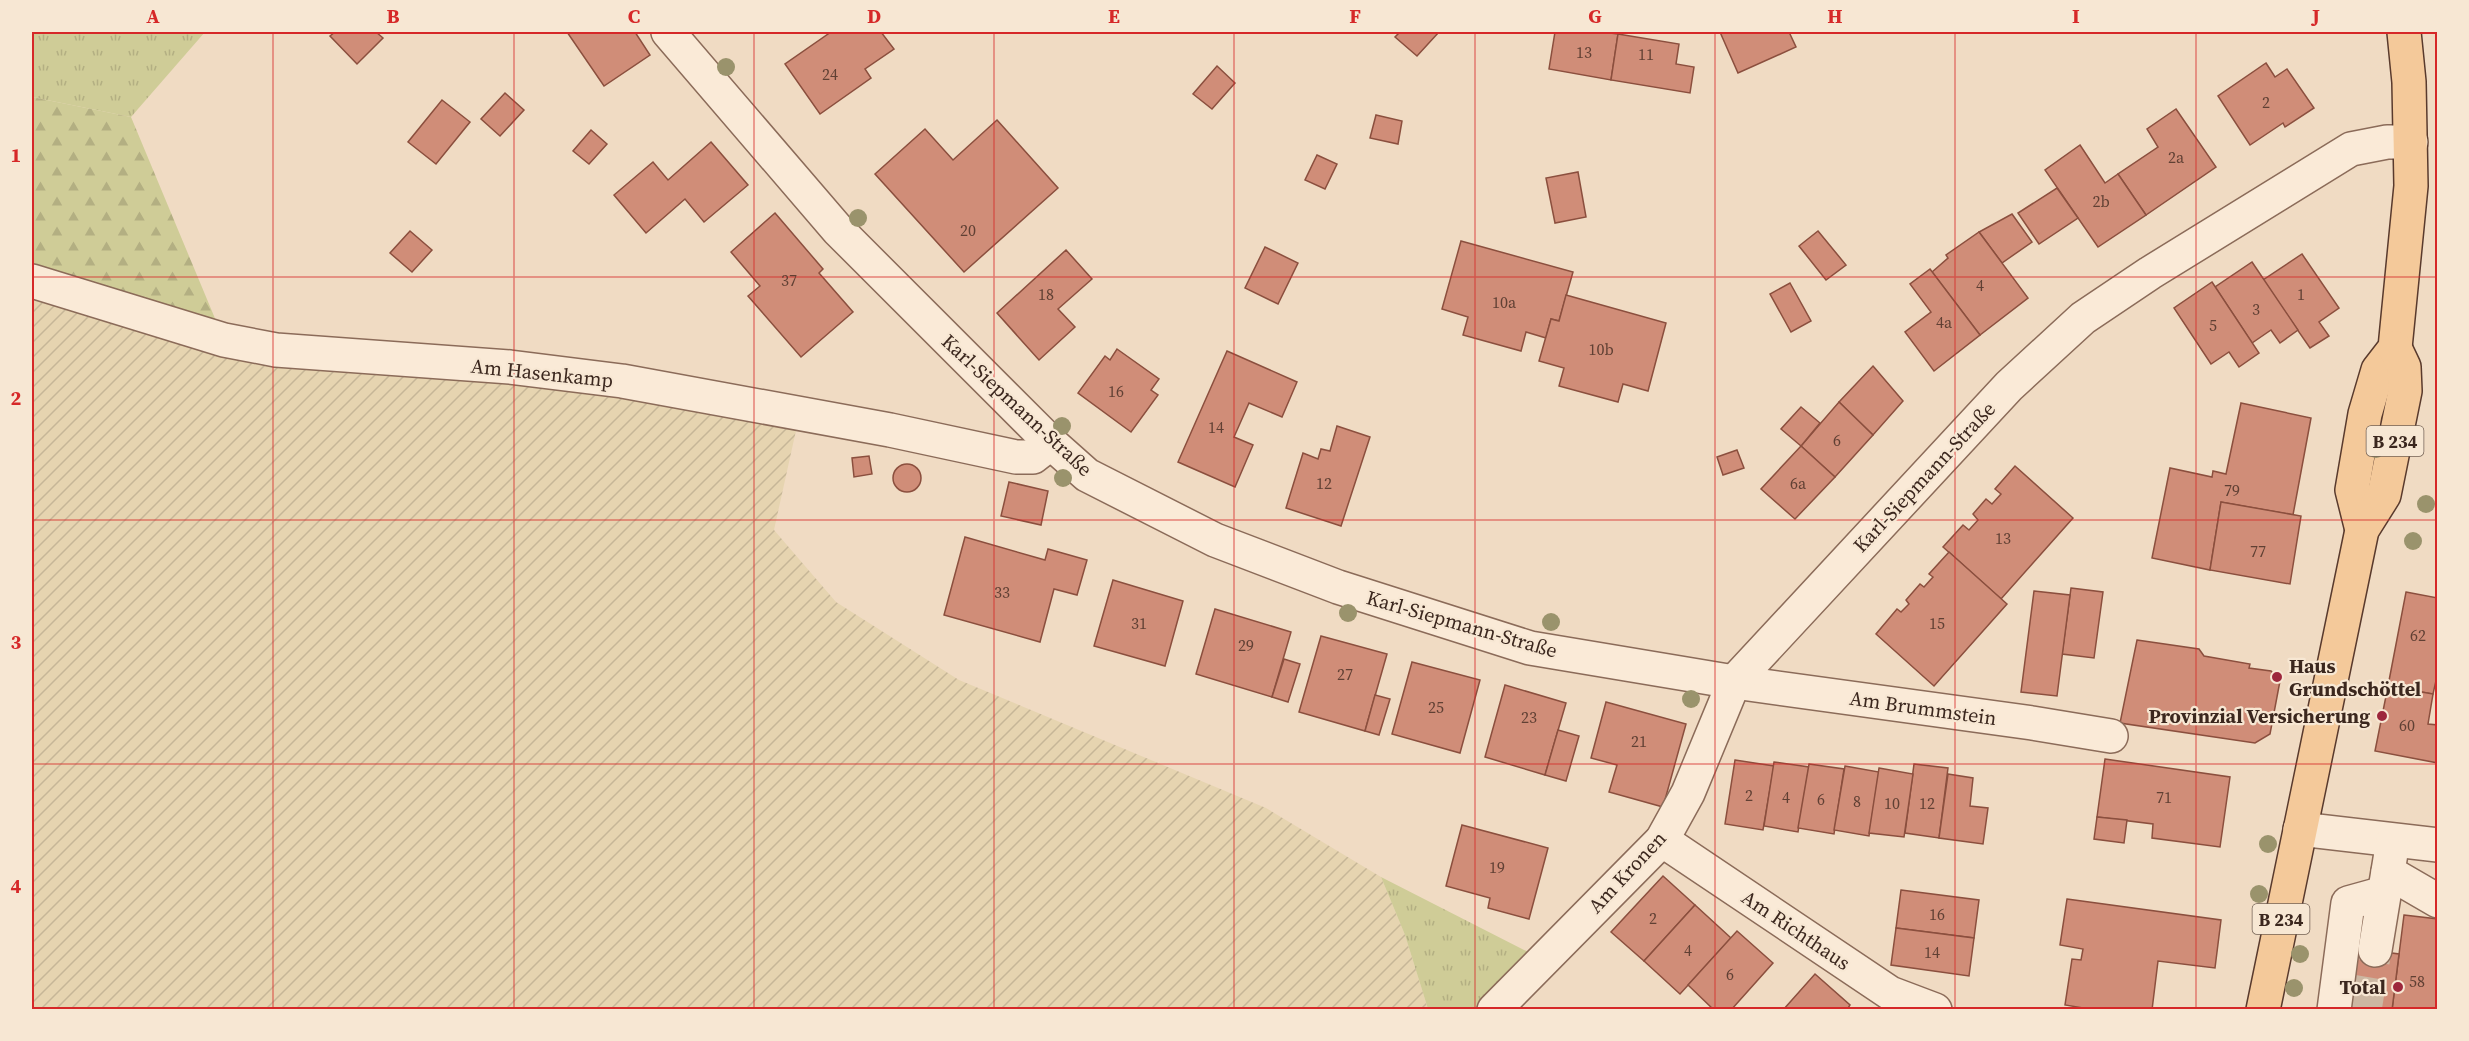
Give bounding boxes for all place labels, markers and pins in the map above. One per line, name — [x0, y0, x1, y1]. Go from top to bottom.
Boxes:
place label: Haus Grundschöttel — [2289, 652, 2421, 703]
marker: Haus Grundschöttel — [2270, 670, 2284, 684]
place label: Provinzial Versicherung — [2148, 702, 2370, 730]
marker: Provinzial Versicherung — [2375, 709, 2389, 723]
place label: Total — [2339, 973, 2386, 1001]
marker: Total — [2391, 980, 2405, 994]

